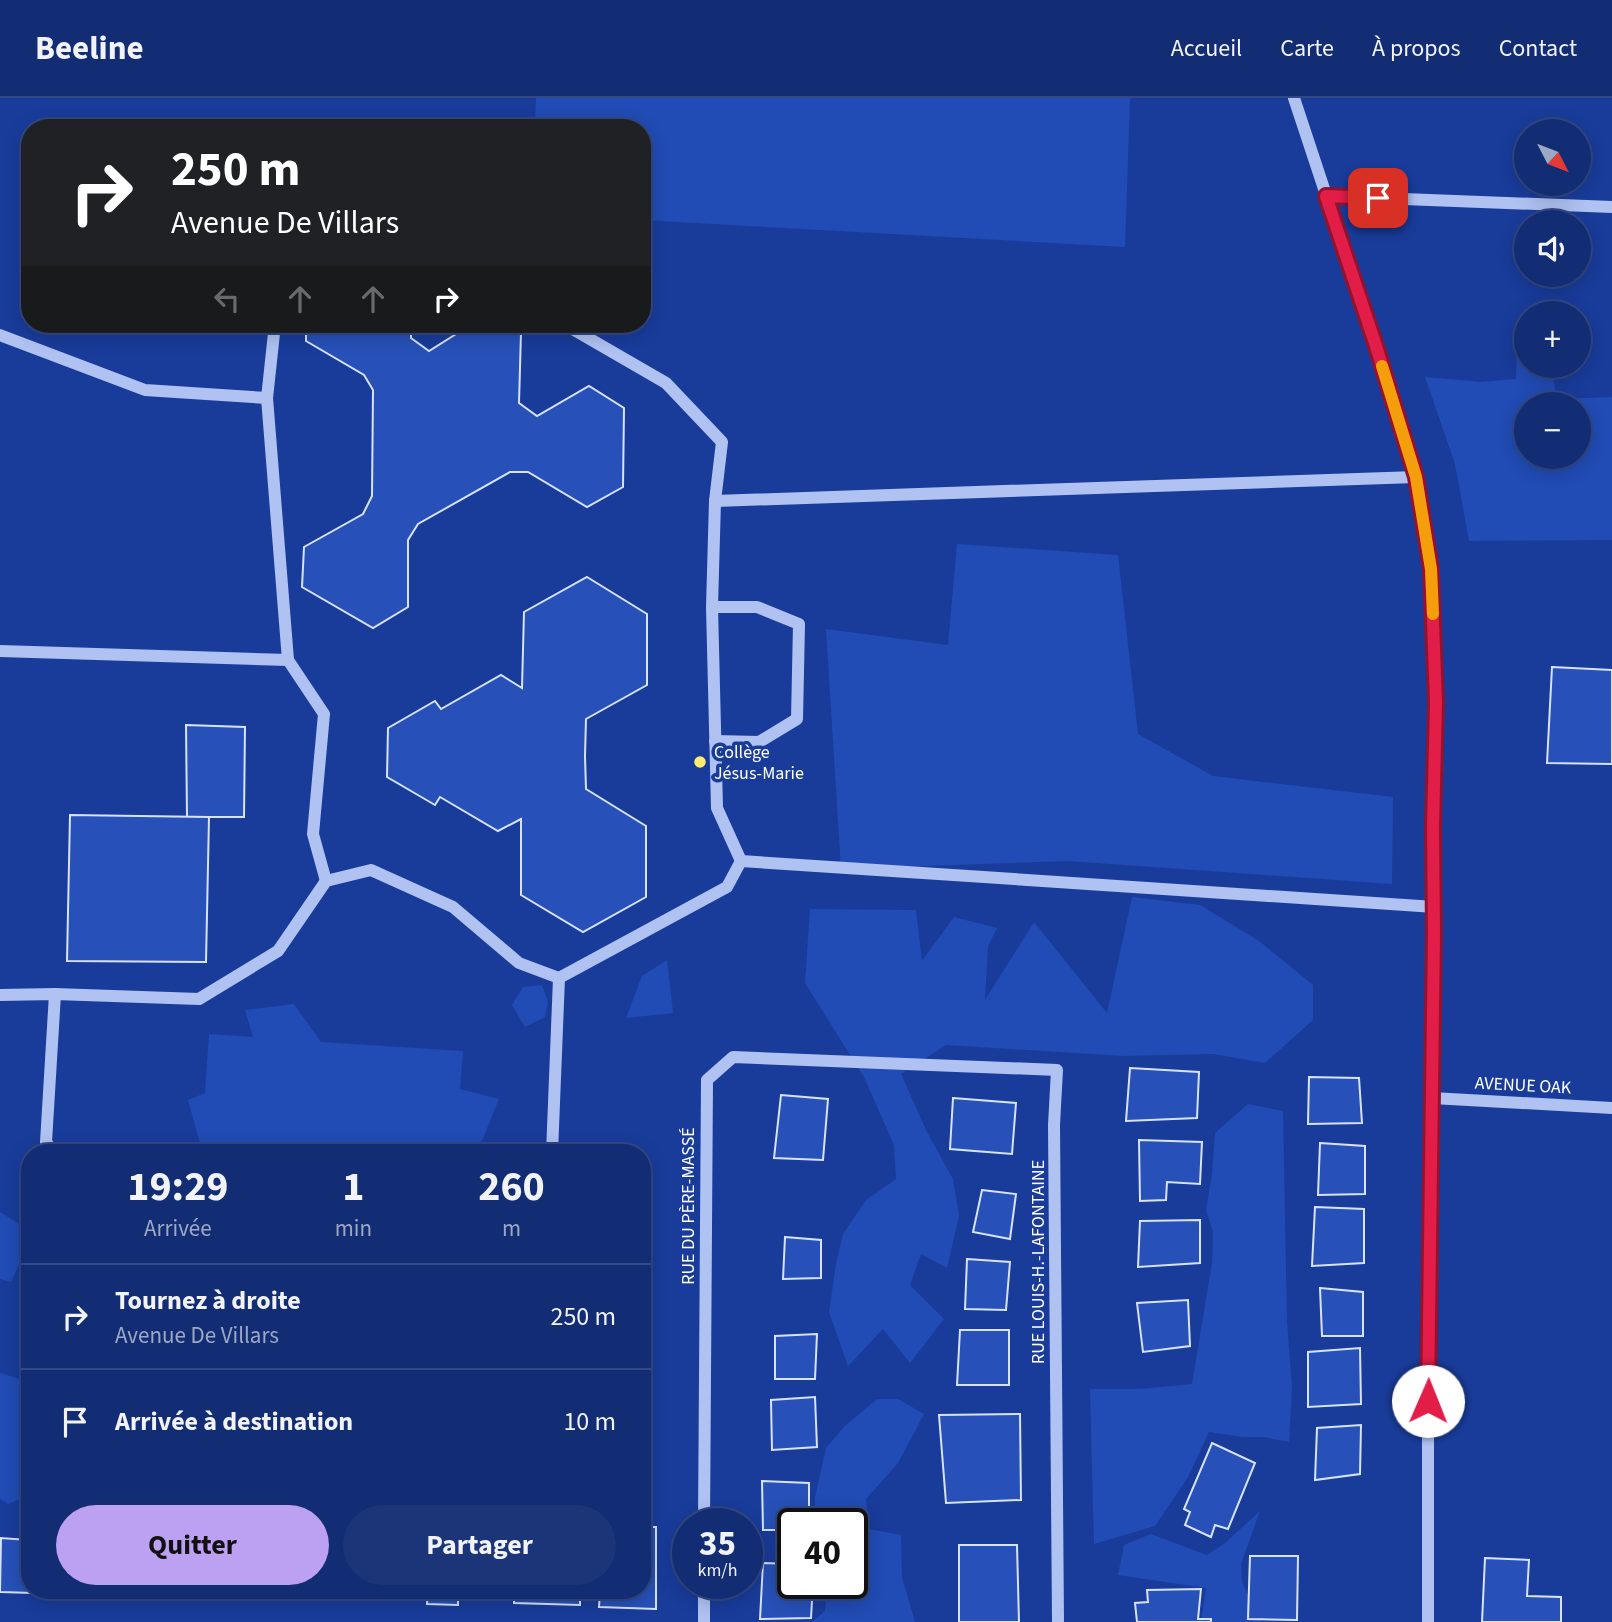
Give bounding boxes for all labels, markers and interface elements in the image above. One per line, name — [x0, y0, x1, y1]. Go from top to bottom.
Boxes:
text: Beeline — [35, 25, 144, 72]
text: Accueil — [1171, 31, 1242, 66]
text: Carte — [1280, 31, 1334, 66]
text: À propos — [1372, 31, 1461, 66]
text: Contact — [1499, 31, 1577, 66]
north arrow — [1514, 119, 1591, 196]
map controls — [1514, 119, 1591, 469]
text: 250 m — [171, 135, 300, 205]
icon: right — [56, 147, 147, 238]
pin — [1348, 168, 1408, 228]
icon: arrive — [1359, 179, 1397, 217]
text: Avenue De Villars — [171, 200, 399, 246]
button: sound — [1514, 210, 1591, 287]
icon: left — [208, 280, 246, 318]
icon: ahead — [281, 280, 319, 318]
icon: ahead — [354, 280, 392, 318]
icon: right — [427, 280, 465, 318]
button: + — [1514, 301, 1591, 378]
button: − — [1514, 392, 1591, 469]
place label: Collège Jésus-Marie — [714, 740, 804, 786]
marker: Collège Jésus-Marie — [692, 754, 708, 770]
street label: AVENUE OAK — [1474, 1070, 1572, 1101]
street label: RUE DU PÈRE-MASSÉ — [676, 1127, 701, 1285]
text: 19:29 — [127, 1157, 229, 1217]
text: 1 — [342, 1157, 364, 1217]
text: 260 — [478, 1157, 545, 1217]
street label: RUE LOUIS-H.-LAFONTAINE — [1026, 1160, 1051, 1364]
text: Arrivée — [144, 1212, 212, 1245]
text: min — [335, 1212, 372, 1245]
text: m — [502, 1212, 521, 1245]
text: Tournez à droite — [115, 1282, 301, 1319]
icon: right — [56, 1298, 94, 1336]
text: 250 m — [550, 1298, 616, 1335]
text: Avenue De Villars — [115, 1319, 279, 1352]
position arrow — [1391, 1364, 1465, 1438]
icon: arrive — [56, 1403, 94, 1441]
text: Arrivée à destination — [115, 1403, 353, 1440]
text: 10 m — [563, 1403, 616, 1440]
button: Quitter — [56, 1505, 329, 1585]
button: Partager — [343, 1505, 616, 1585]
speed limit sign: 40 — [777, 1508, 868, 1599]
text: 35 — [699, 1519, 736, 1569]
text: km/h — [698, 1558, 737, 1583]

